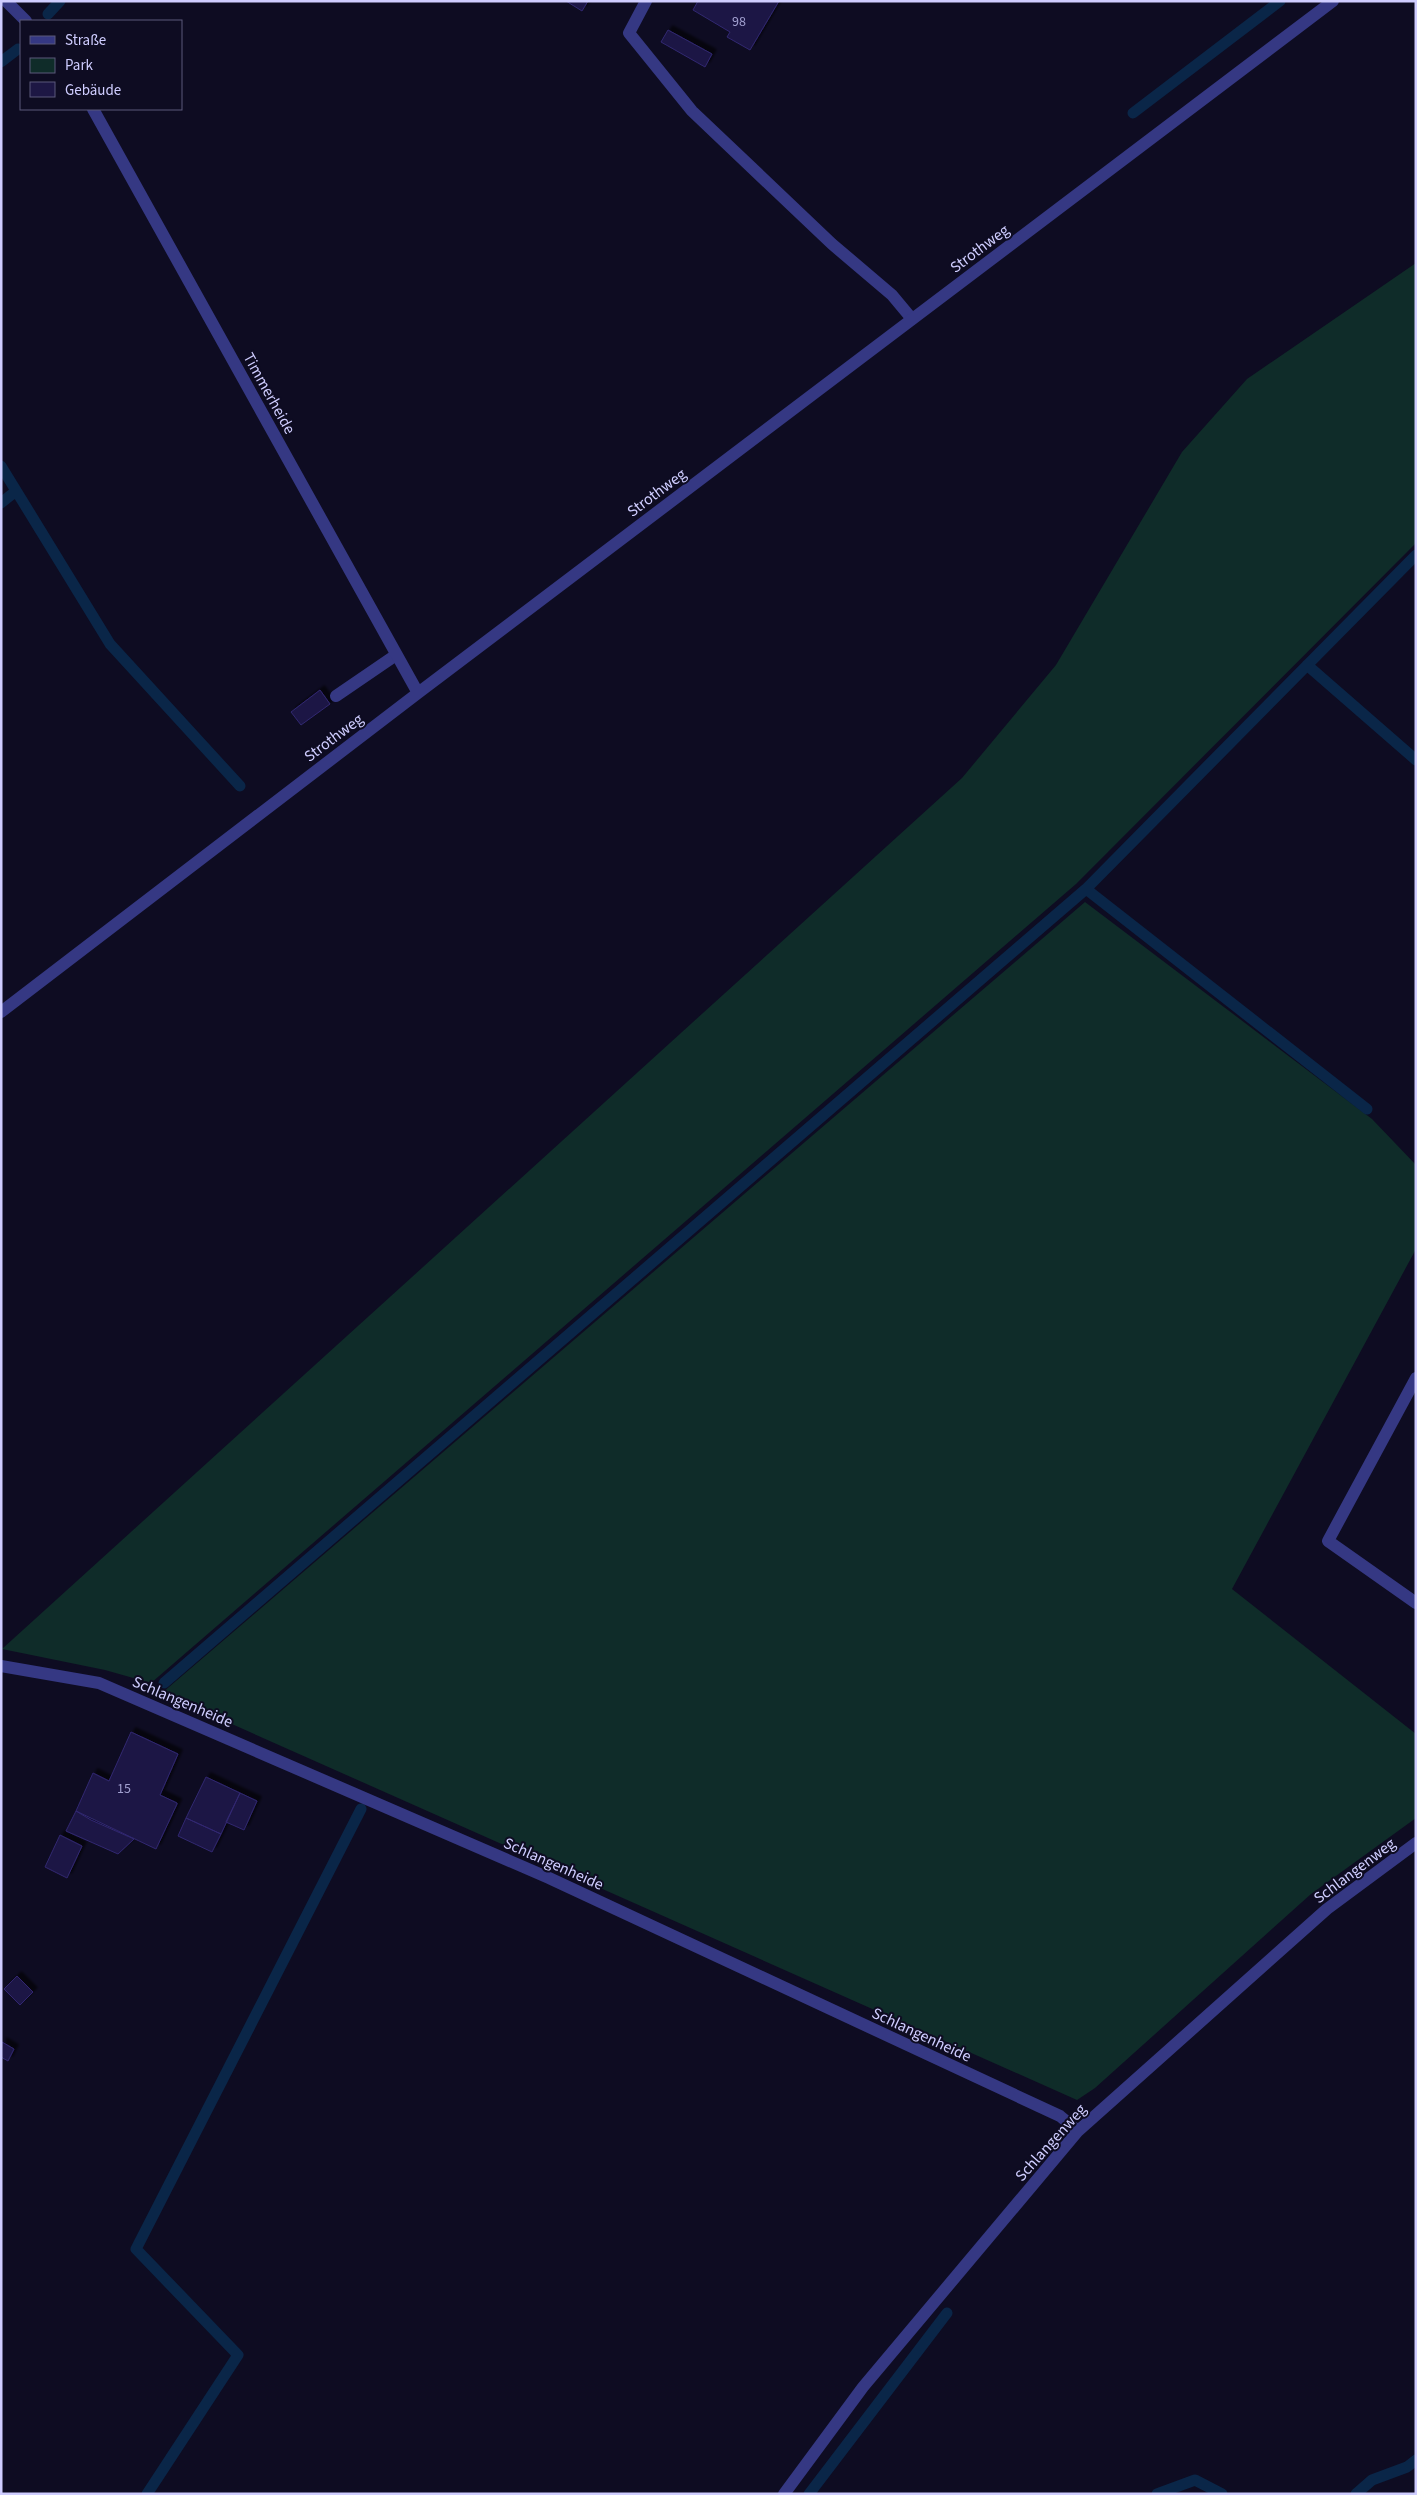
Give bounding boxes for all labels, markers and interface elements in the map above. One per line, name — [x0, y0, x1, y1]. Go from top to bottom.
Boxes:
house number: 98 — [732, 12, 746, 32]
legend — [20, 20, 182, 110]
text: Straße — [65, 30, 106, 51]
text: Park — [65, 55, 94, 76]
text: Gebäude — [65, 80, 121, 101]
street label: Strothweg — [946, 219, 1014, 278]
street label: Timmerheide — [238, 349, 301, 438]
street label: Strothweg — [623, 463, 691, 522]
street label: Strothweg — [300, 708, 368, 767]
street label: Schlangenheide — [129, 1671, 236, 1733]
house number: 15 — [117, 1779, 131, 1799]
street label: Schlangenheide — [500, 1832, 607, 1896]
street label: Schlangenweg — [1309, 1833, 1400, 1909]
street label: Schlangenheide — [868, 2002, 975, 2068]
street label: Schlangenweg — [1010, 2099, 1091, 2186]

